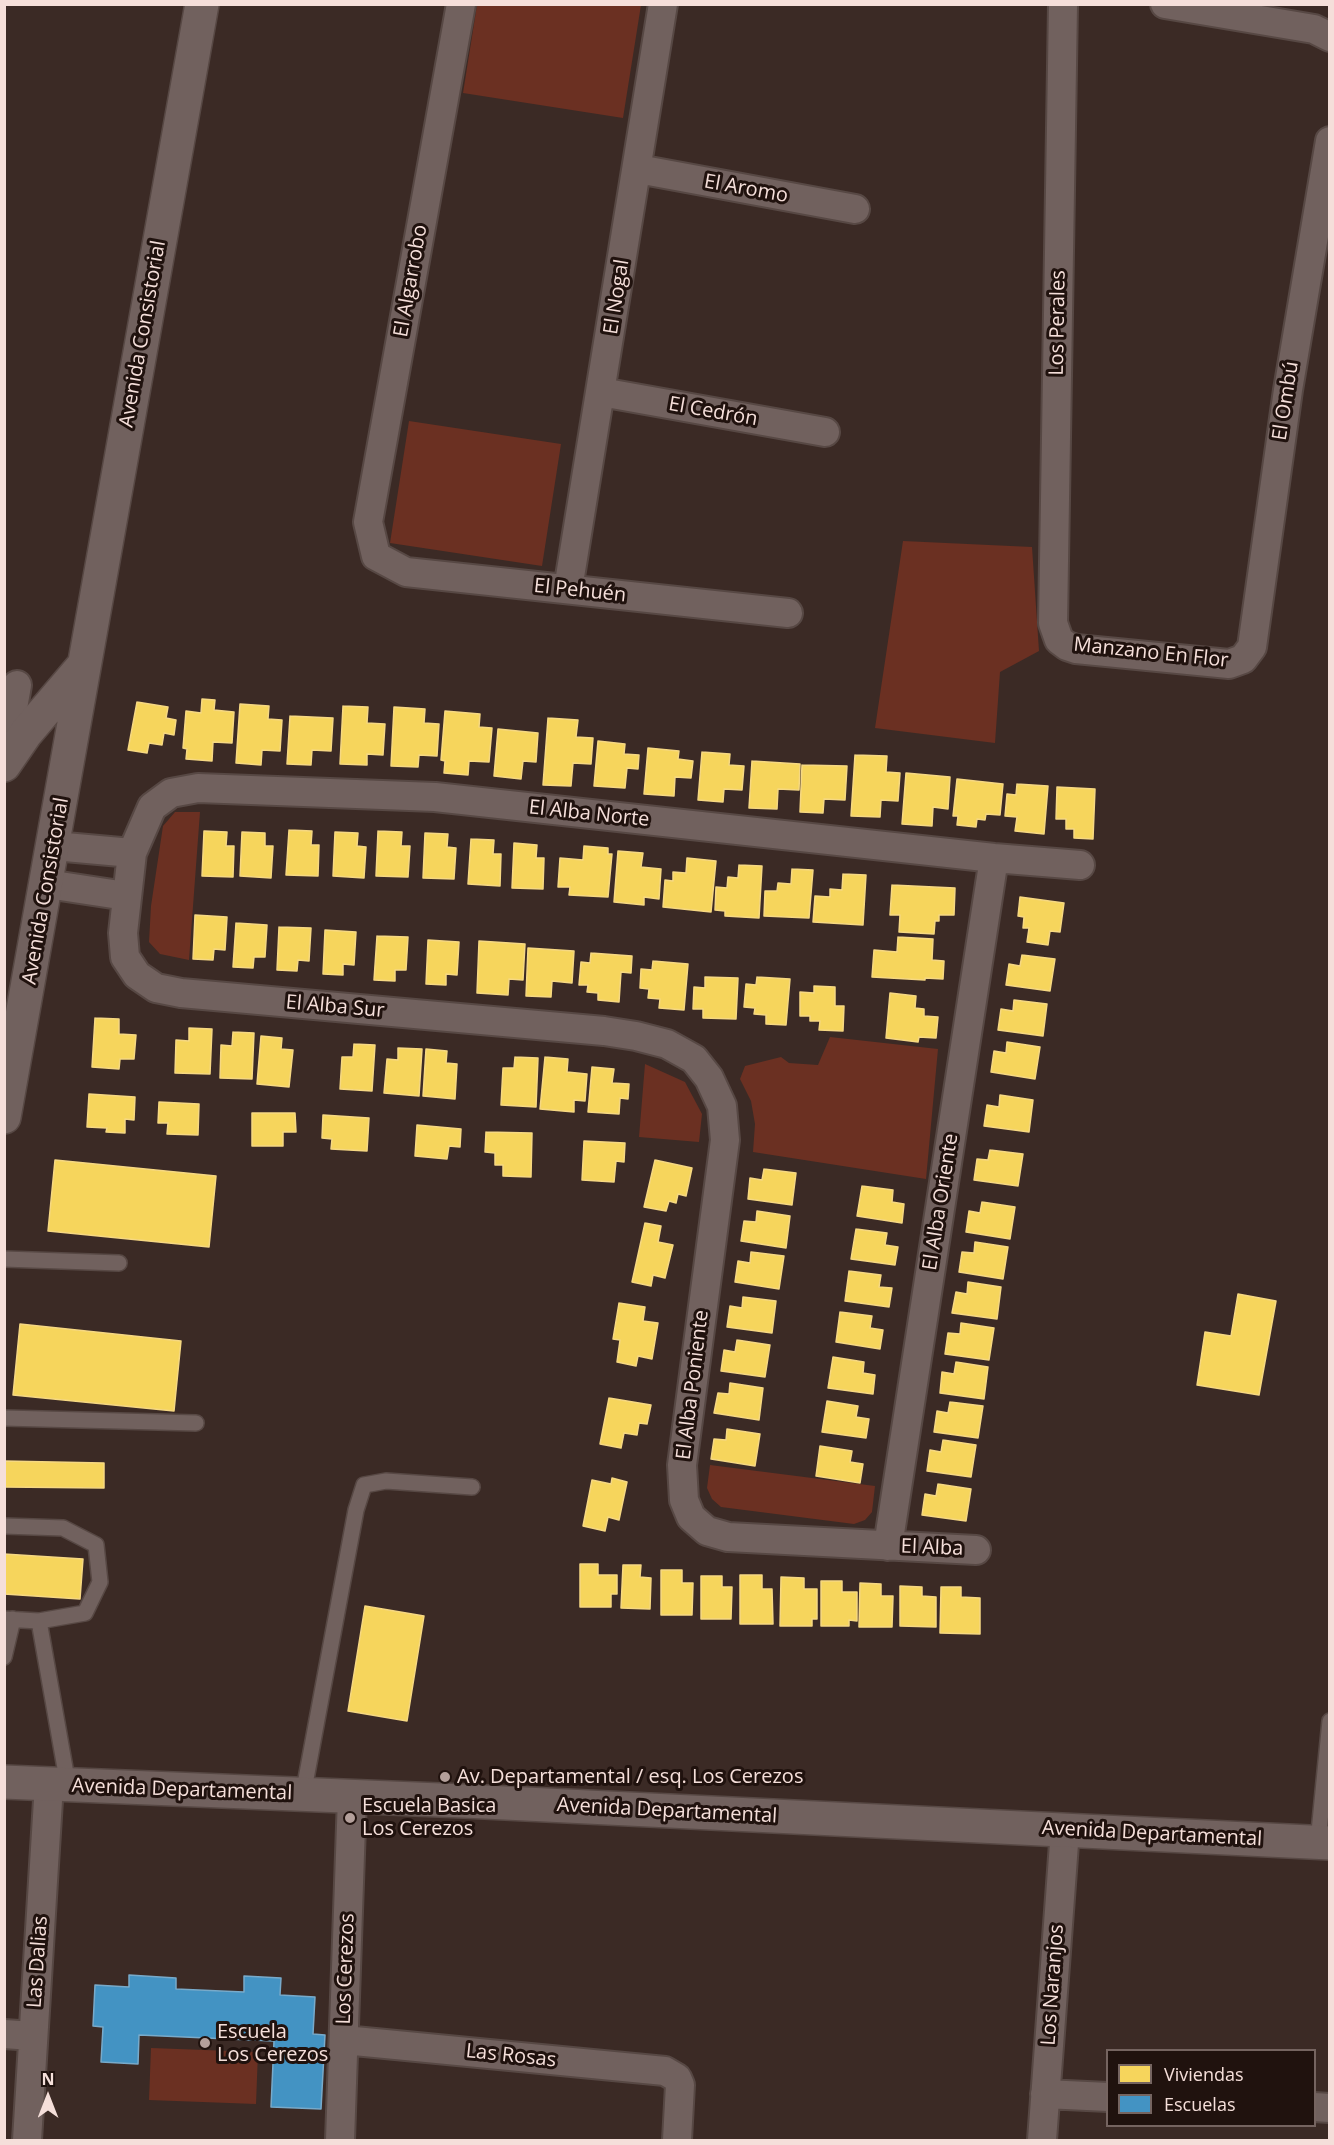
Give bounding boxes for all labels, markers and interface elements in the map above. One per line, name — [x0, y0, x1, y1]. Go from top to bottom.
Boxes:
street label: El Aromo — [702, 170, 790, 208]
street label: El Algarrobo — [389, 223, 433, 339]
street label: Avenida Consistorial — [115, 239, 171, 429]
street label: El Nogal — [599, 258, 635, 336]
street label: Los Perales — [1045, 270, 1071, 376]
street label: El Ombú — [1268, 360, 1304, 442]
street label: El Cedrón — [667, 392, 759, 432]
street label: El Pehuén — [533, 574, 627, 608]
street label: Manzano En Flor — [1072, 633, 1230, 673]
street label: Avenida Consistorial — [18, 796, 74, 986]
street label: El Alba Norte — [527, 796, 651, 832]
street label: El Alba Sur — [285, 991, 385, 1023]
street label: El Alba Oriente — [918, 1132, 964, 1272]
street label: El Alba Poniente — [672, 1309, 714, 1461]
street label: El Alba — [900, 1535, 964, 1561]
place label: Av. Departamental / esq. Los Cerezos — [457, 1765, 803, 1789]
marker: Av. Departamental / esq. Los Cerezos — [438, 1770, 452, 1784]
street label: Avenida Departamental — [71, 1774, 293, 1806]
street label: Avenida Departamental — [556, 1793, 778, 1829]
place label: Escuela Basica Los Cerezos — [362, 1794, 496, 1841]
marker: Escuela Basica Los Cerezos — [343, 1811, 357, 1825]
street label: Avenida Departamental — [1041, 1816, 1263, 1852]
street label: Los Cerezos — [332, 1913, 360, 2025]
street label: Las Dalias — [23, 1915, 53, 2009]
street label: Los Naranjos — [1037, 1924, 1069, 2046]
place label: Escuela Los Cerezos — [217, 2020, 328, 2067]
marker: Escuela Los Cerezos — [198, 2036, 212, 2050]
street label: Las Rosas — [465, 2039, 557, 2073]
legend — [1106, 2049, 1316, 2127]
text: Viviendas — [1164, 2062, 1244, 2086]
north arrow — [18, 2067, 78, 2127]
text: N — [41, 2068, 55, 2090]
text: Escuelas — [1164, 2092, 1235, 2116]

